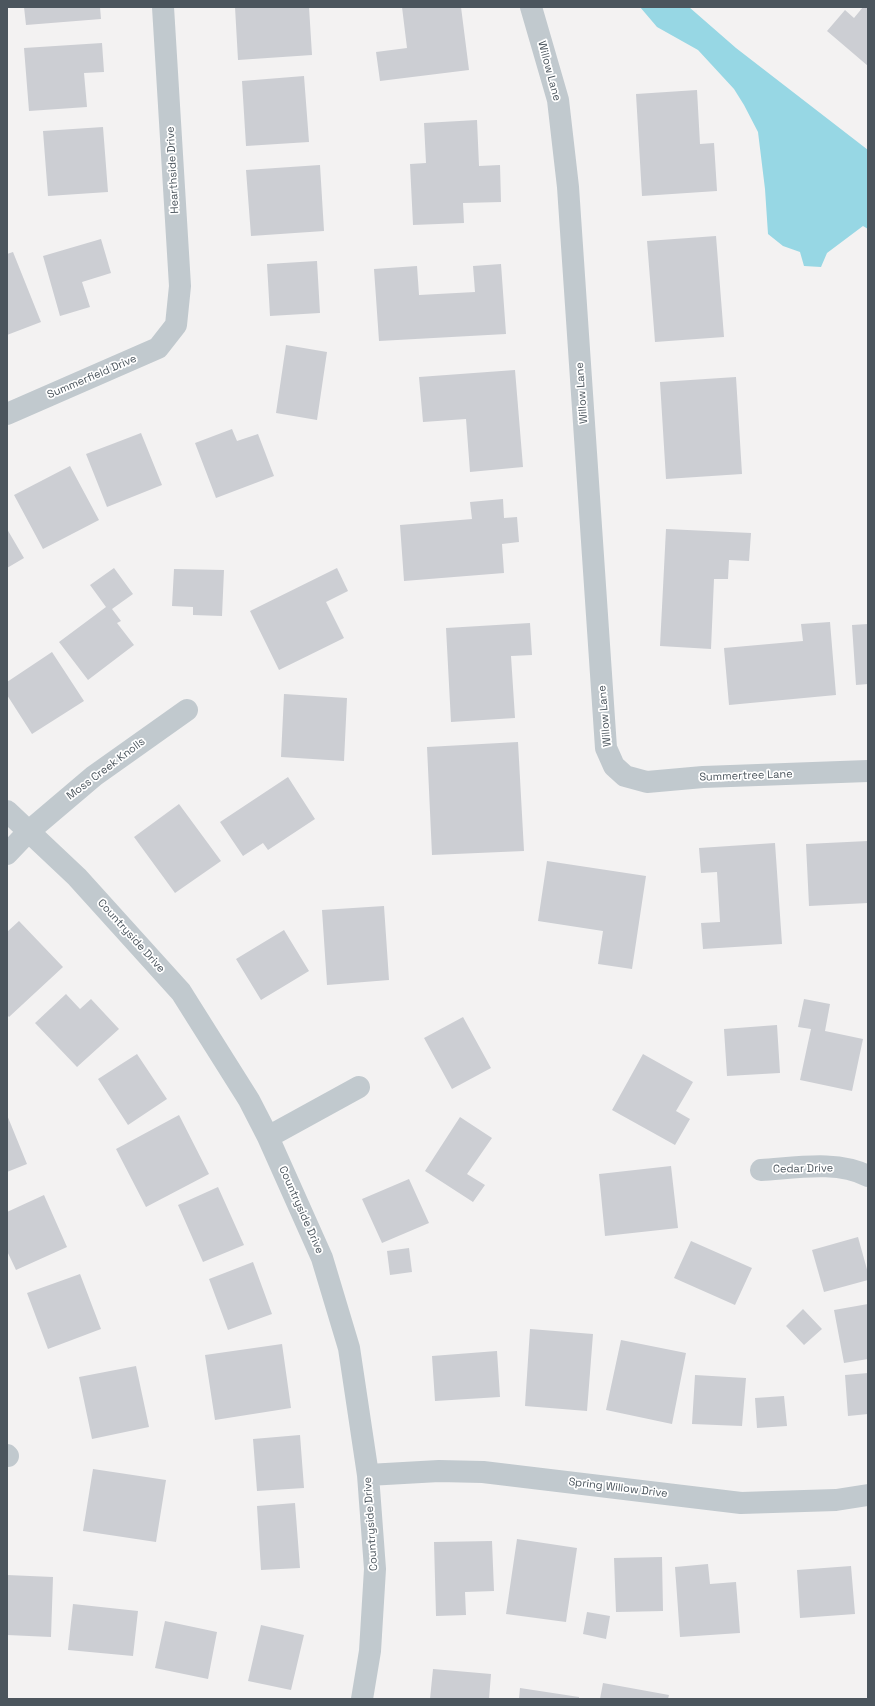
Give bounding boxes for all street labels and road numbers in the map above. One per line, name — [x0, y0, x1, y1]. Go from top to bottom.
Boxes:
street label: Willow Lane — [535, 40, 563, 102]
street label: Hearthside Drive — [164, 126, 182, 214]
street label: Summerfield Drive — [45, 352, 139, 402]
street label: Willow Lane — [573, 362, 591, 424]
street label: Willow Lane — [596, 685, 614, 747]
street label: Moss Creek Knolls — [64, 735, 148, 803]
street label: Summertree Lane — [699, 768, 793, 784]
street label: Countryside Drive — [95, 897, 167, 975]
street label: Cedar Drive — [773, 1162, 833, 1176]
street label: Countryside Drive — [276, 1164, 326, 1256]
street label: Spring Willow Drive — [568, 1475, 668, 1501]
street label: Countryside Drive — [361, 1476, 381, 1572]

